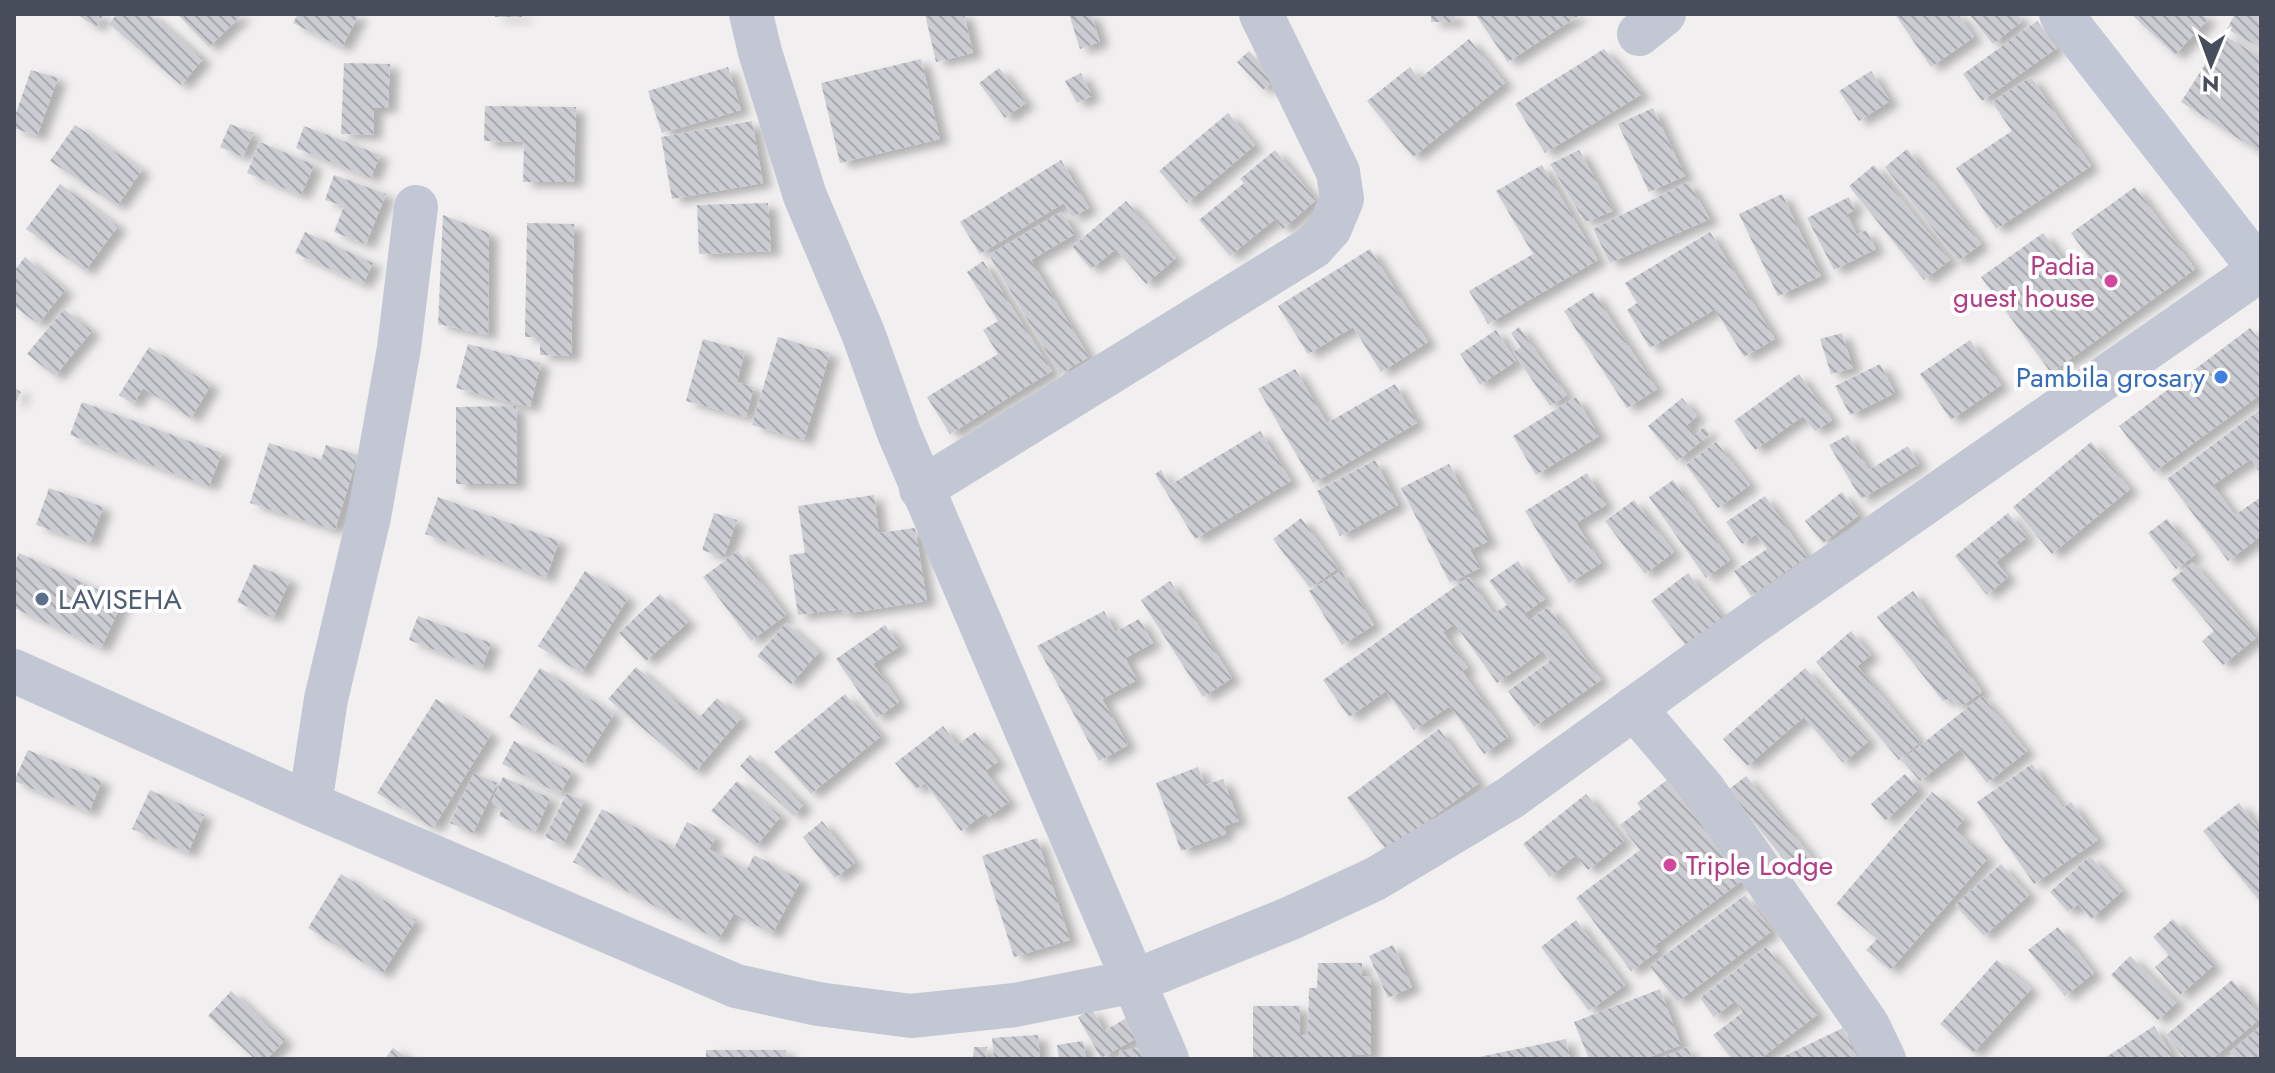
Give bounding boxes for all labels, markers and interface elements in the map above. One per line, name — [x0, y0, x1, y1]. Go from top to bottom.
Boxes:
north arrow — [2171, 24, 2251, 104]
text: N — [2202, 68, 2220, 100]
place label: Padia guest house — [1953, 245, 2095, 318]
marker: Padia guest house — [2102, 272, 2120, 290]
place label: Pambila grosary — [2016, 357, 2206, 398]
marker: Pambila grosary — [2212, 368, 2230, 386]
place label: LAVISEHA — [58, 579, 182, 620]
marker: LAVISEHA — [33, 590, 51, 608]
place label: Triple Lodge — [1686, 845, 1833, 886]
marker: Triple Lodge — [1661, 856, 1679, 874]

